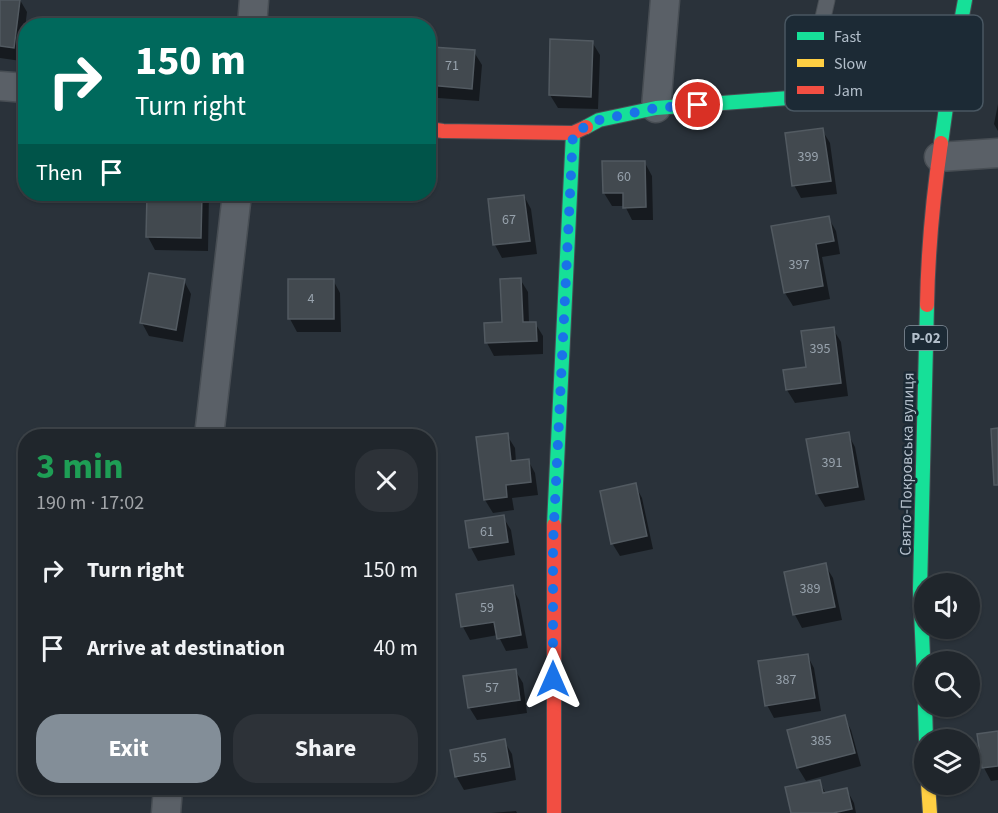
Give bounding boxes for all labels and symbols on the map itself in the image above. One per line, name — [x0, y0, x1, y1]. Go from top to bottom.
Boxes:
legend — [785, 15, 983, 111]
text: Fast — [834, 26, 862, 48]
text: Slow — [834, 53, 867, 75]
house number: 71 — [445, 56, 459, 76]
pin — [672, 79, 723, 130]
text: Jam — [834, 80, 863, 102]
house number: 399 — [798, 147, 818, 167]
house number: 60 — [617, 167, 631, 187]
house number: 67 — [502, 210, 516, 230]
house number: 397 — [789, 255, 809, 275]
house number: 4 — [308, 289, 315, 309]
road number: Р-02 — [905, 326, 947, 350]
house number: 395 — [810, 339, 830, 359]
street label: Свято-Покровська вулиця — [894, 372, 920, 556]
house number: 391 — [822, 453, 842, 473]
house number: 61 — [480, 522, 494, 542]
house number: 389 — [800, 579, 820, 599]
house number: 59 — [480, 598, 494, 618]
position arrow — [521, 647, 585, 711]
house number: 387 — [776, 670, 796, 690]
house number: 57 — [485, 678, 499, 698]
house number: 385 — [811, 731, 831, 751]
house number: 55 — [473, 748, 487, 768]

